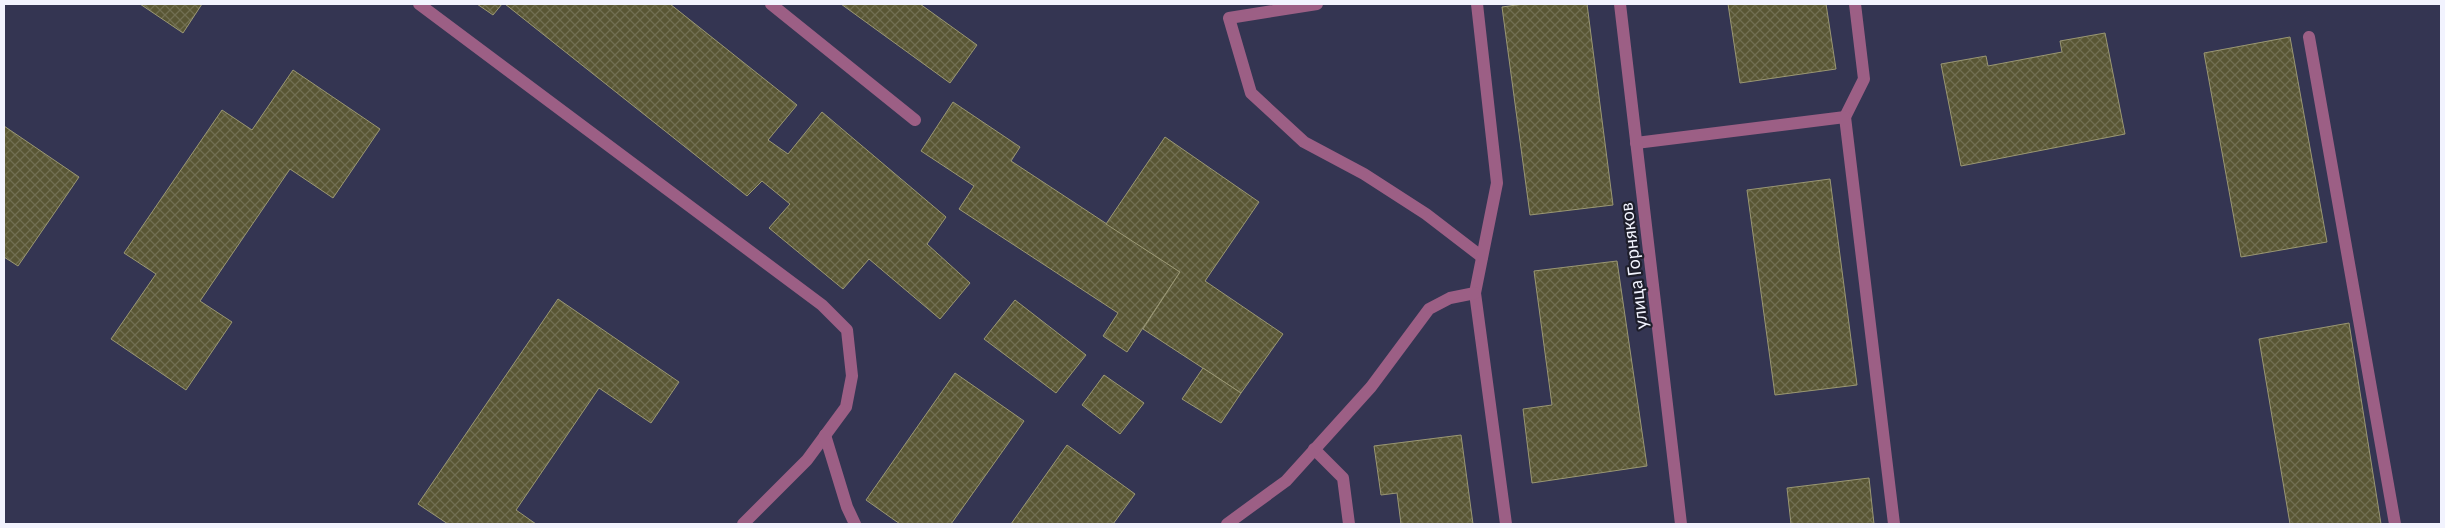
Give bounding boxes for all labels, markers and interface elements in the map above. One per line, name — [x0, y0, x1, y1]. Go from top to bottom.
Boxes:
street label: улица Горняков — [1614, 201, 1652, 331]

